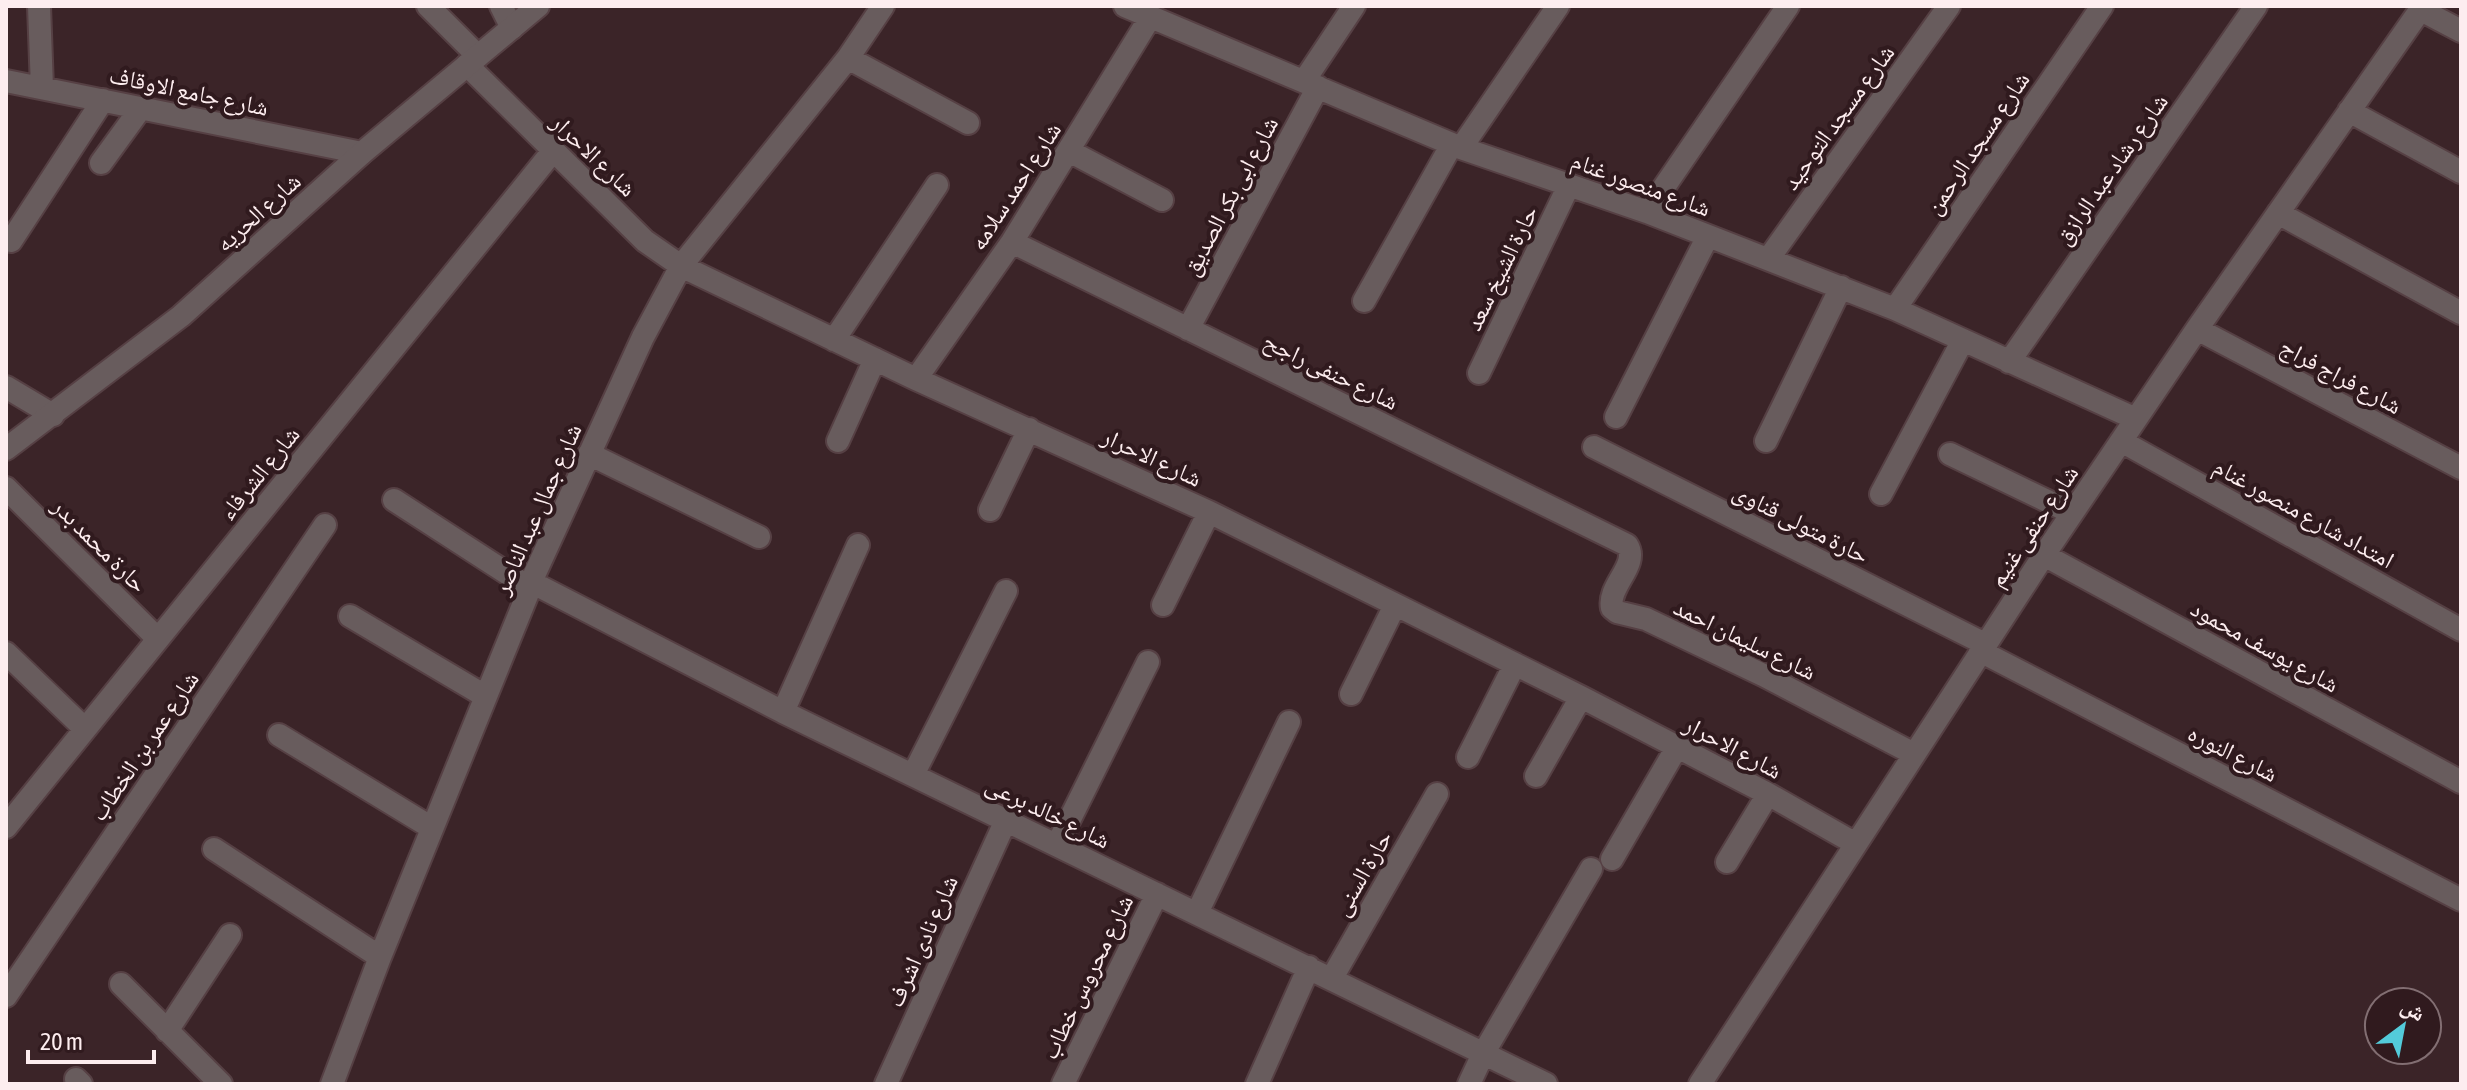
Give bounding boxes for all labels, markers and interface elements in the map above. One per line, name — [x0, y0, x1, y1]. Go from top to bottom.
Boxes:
street label: شارع مسجد التوحيد — [1776, 39, 1901, 196]
street label: شارع جامع الاوقاف — [107, 61, 271, 123]
street label: شارع مسجد الرحمن — [1919, 67, 2036, 221]
street label: شارع رشاد عبد الرازق — [2049, 88, 2175, 251]
street label: شارع الاحرار — [544, 107, 642, 203]
street label: شارع ابى بكر الصديق — [1177, 112, 1285, 281]
street label: شارع احمد سلامه — [964, 117, 1068, 256]
street label: شارع منصور غنام — [1567, 146, 1714, 225]
street label: شارع الحريه — [210, 167, 307, 258]
street label: حارة الشيخ سعد — [1459, 201, 1545, 336]
street label: شارع حنفى راجح — [1258, 327, 1403, 417]
street label: شارع فراج فراج — [2275, 333, 2406, 421]
street label: شارع جمال عبد الناصر — [487, 419, 589, 600]
street label: شارع الشرفاء — [213, 421, 306, 526]
street label: شارع الاحرار — [1096, 422, 1206, 494]
street label: امتداد شارع منصور غنام — [2208, 452, 2399, 576]
street label: شارع حنفى غنيم — [1982, 460, 2086, 594]
street label: حارة متولى قناوى — [1728, 477, 1873, 570]
street label: حارة محمد بدر — [46, 491, 153, 598]
street label: شارع سليمان احمد — [1669, 593, 1820, 687]
street label: شارع يوسف محمود — [2185, 594, 2344, 700]
street label: شارع عمر بن الخطاب — [84, 666, 206, 827]
street label: شارع الاحرار — [1678, 709, 1787, 786]
street label: شارع النوره — [2183, 719, 2282, 789]
street label: شارع خالد برعى — [981, 770, 1115, 856]
street label: حارة السنى — [1327, 826, 1398, 921]
street label: شارع نادى اشرف — [881, 871, 965, 1012]
street label: شارع محروس خطاب — [1036, 890, 1140, 1064]
north arrow — [2363, 986, 2443, 1066]
text: ش — [2396, 992, 2430, 1027]
scale bar — [28, 1014, 154, 1064]
text: 20 m — [40, 1028, 83, 1055]

